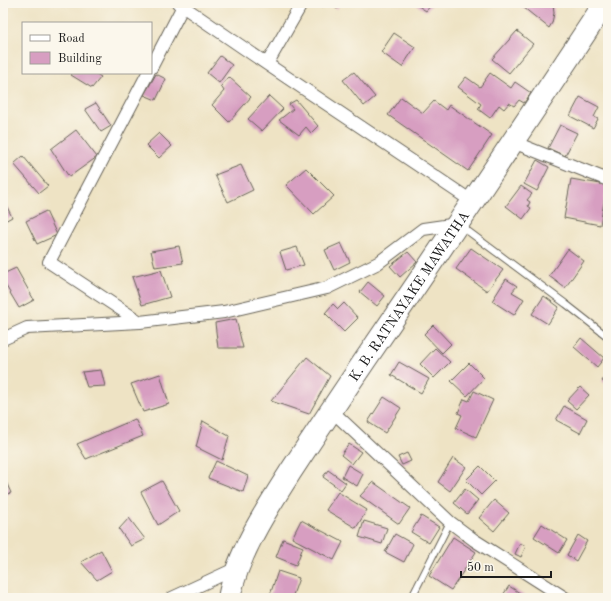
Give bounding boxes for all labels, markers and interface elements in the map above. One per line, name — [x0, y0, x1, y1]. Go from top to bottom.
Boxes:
legend — [22, 22, 152, 74]
text: Road — [58, 33, 85, 45]
text: Building — [58, 53, 102, 65]
street label: K. B. RATNAYAKE MAWATHA — [347, 209, 472, 384]
scale bar — [461, 553, 551, 579]
text: 50 m — [467, 561, 494, 574]

